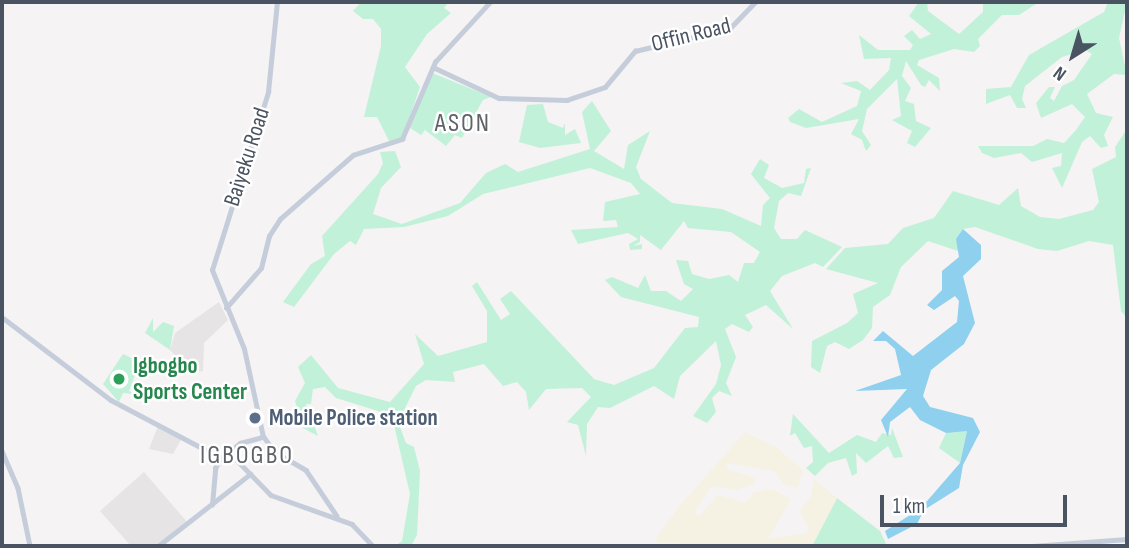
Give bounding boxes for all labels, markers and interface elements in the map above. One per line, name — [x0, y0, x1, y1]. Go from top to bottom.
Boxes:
street label: Offin Road — [649, 12, 733, 58]
north arrow — [1038, 21, 1108, 91]
text: N — [1049, 61, 1071, 85]
street label: Baiyeku Road — [218, 104, 276, 210]
district label: ASON — [435, 108, 491, 140]
place label: Igbogbo Sports Center — [133, 352, 247, 406]
marker: Igbogbo Sports Center — [111, 371, 127, 387]
place label: Mobile Police station — [269, 404, 438, 432]
marker: Mobile Police station — [247, 410, 263, 426]
district label: IGBOGBO — [201, 440, 293, 472]
scale bar — [884, 482, 1071, 526]
text: 1 km — [893, 494, 925, 519]

